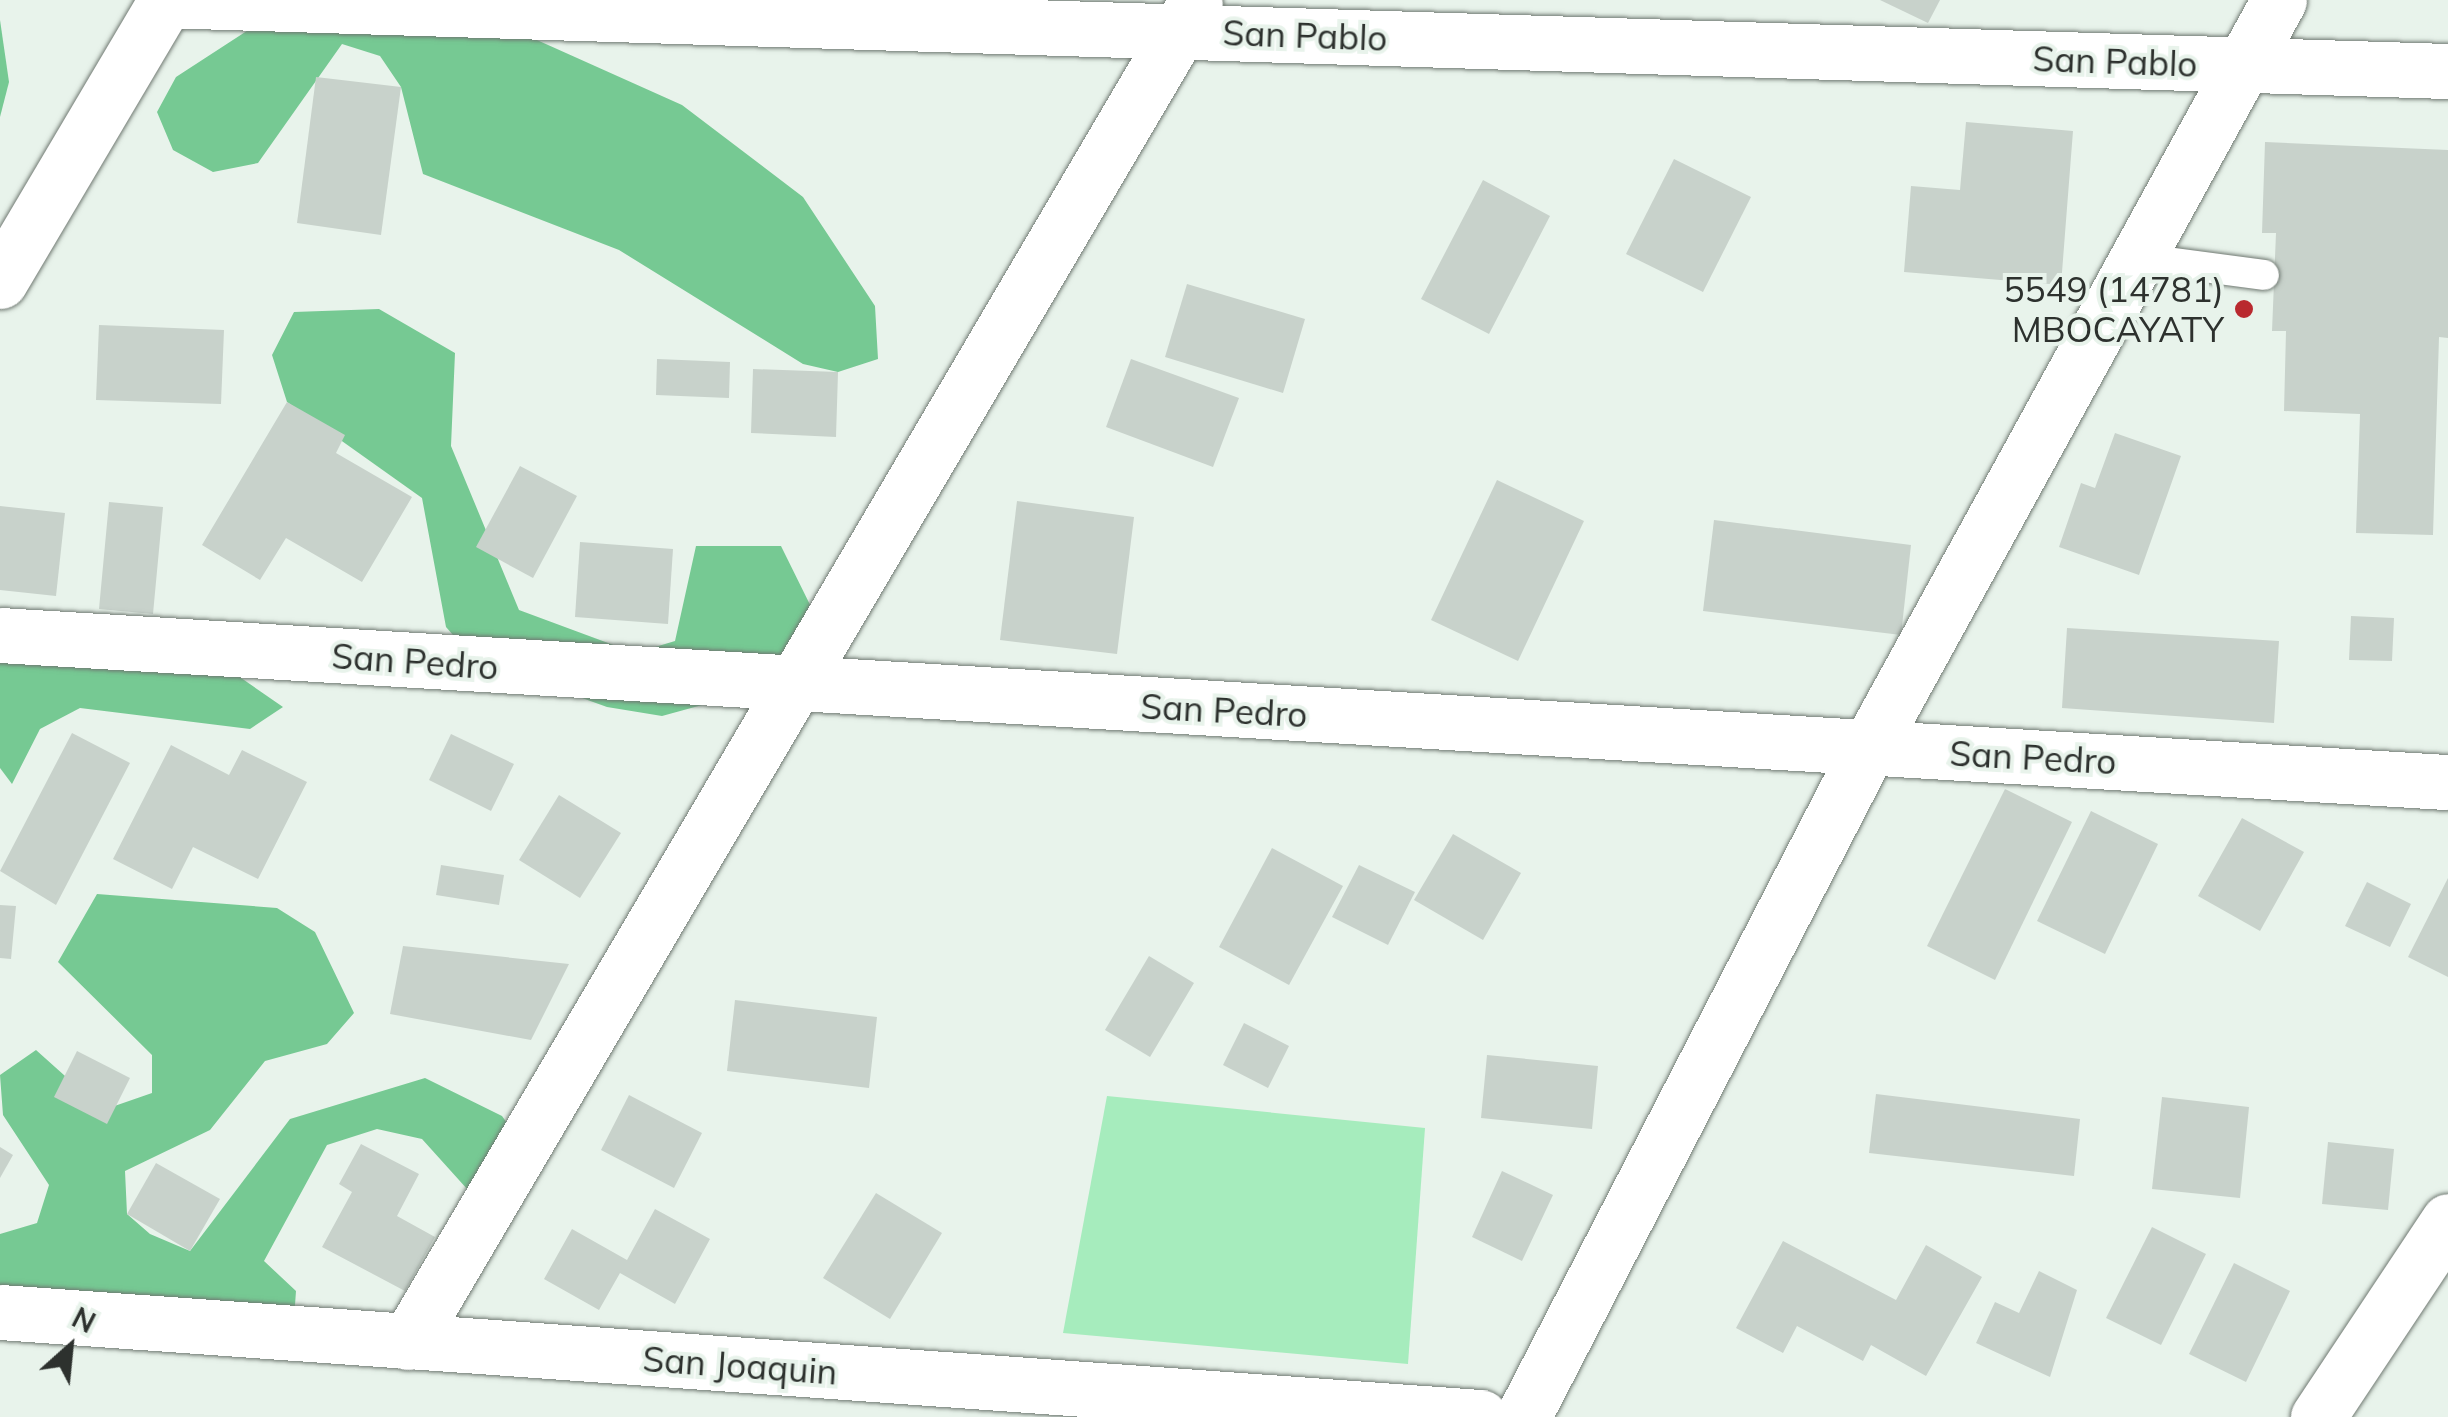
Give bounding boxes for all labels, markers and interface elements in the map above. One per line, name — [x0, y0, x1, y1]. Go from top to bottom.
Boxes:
street label: San Pablo — [1222, 11, 1388, 59]
street label: San Pablo — [2032, 37, 2198, 85]
place label: 5549 (14781) MBOCAYATY — [2004, 268, 2224, 350]
marker: 5549 (14781) MBOCAYATY — [2233, 298, 2255, 320]
street label: San Pedro — [330, 634, 500, 688]
street label: San Pedro — [1140, 685, 1308, 735]
street label: San Pedro — [1949, 732, 2117, 782]
north arrow — [20, 1297, 120, 1397]
text: N — [66, 1299, 101, 1340]
street label: San Joaquin — [641, 1337, 839, 1393]

